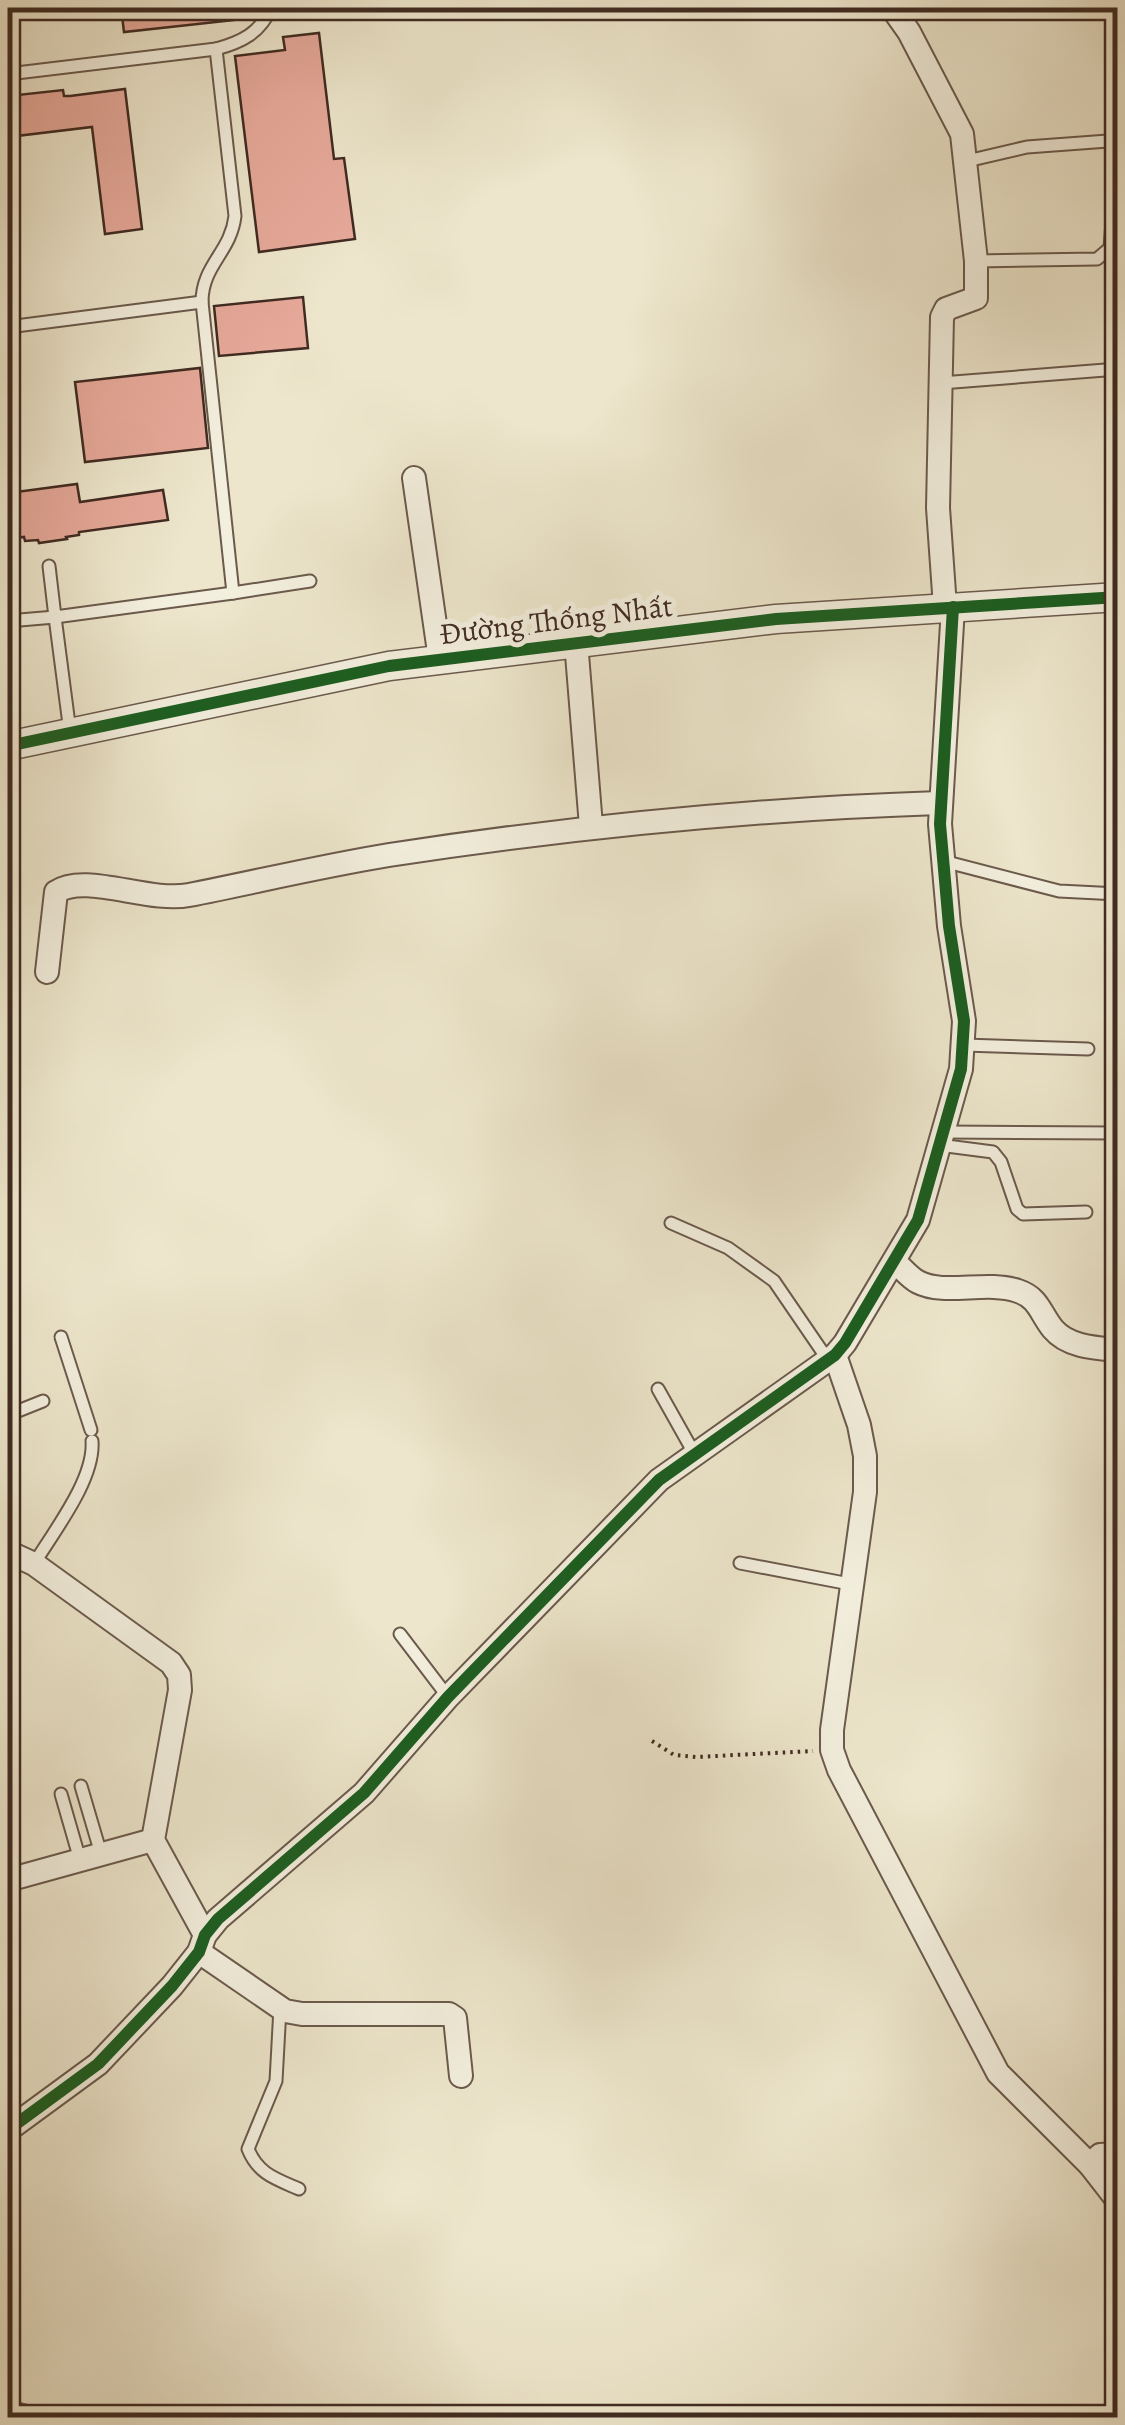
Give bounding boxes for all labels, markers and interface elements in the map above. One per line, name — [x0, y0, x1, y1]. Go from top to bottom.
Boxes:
street label: Đường Thống Nhất — [437, 586, 675, 654]

